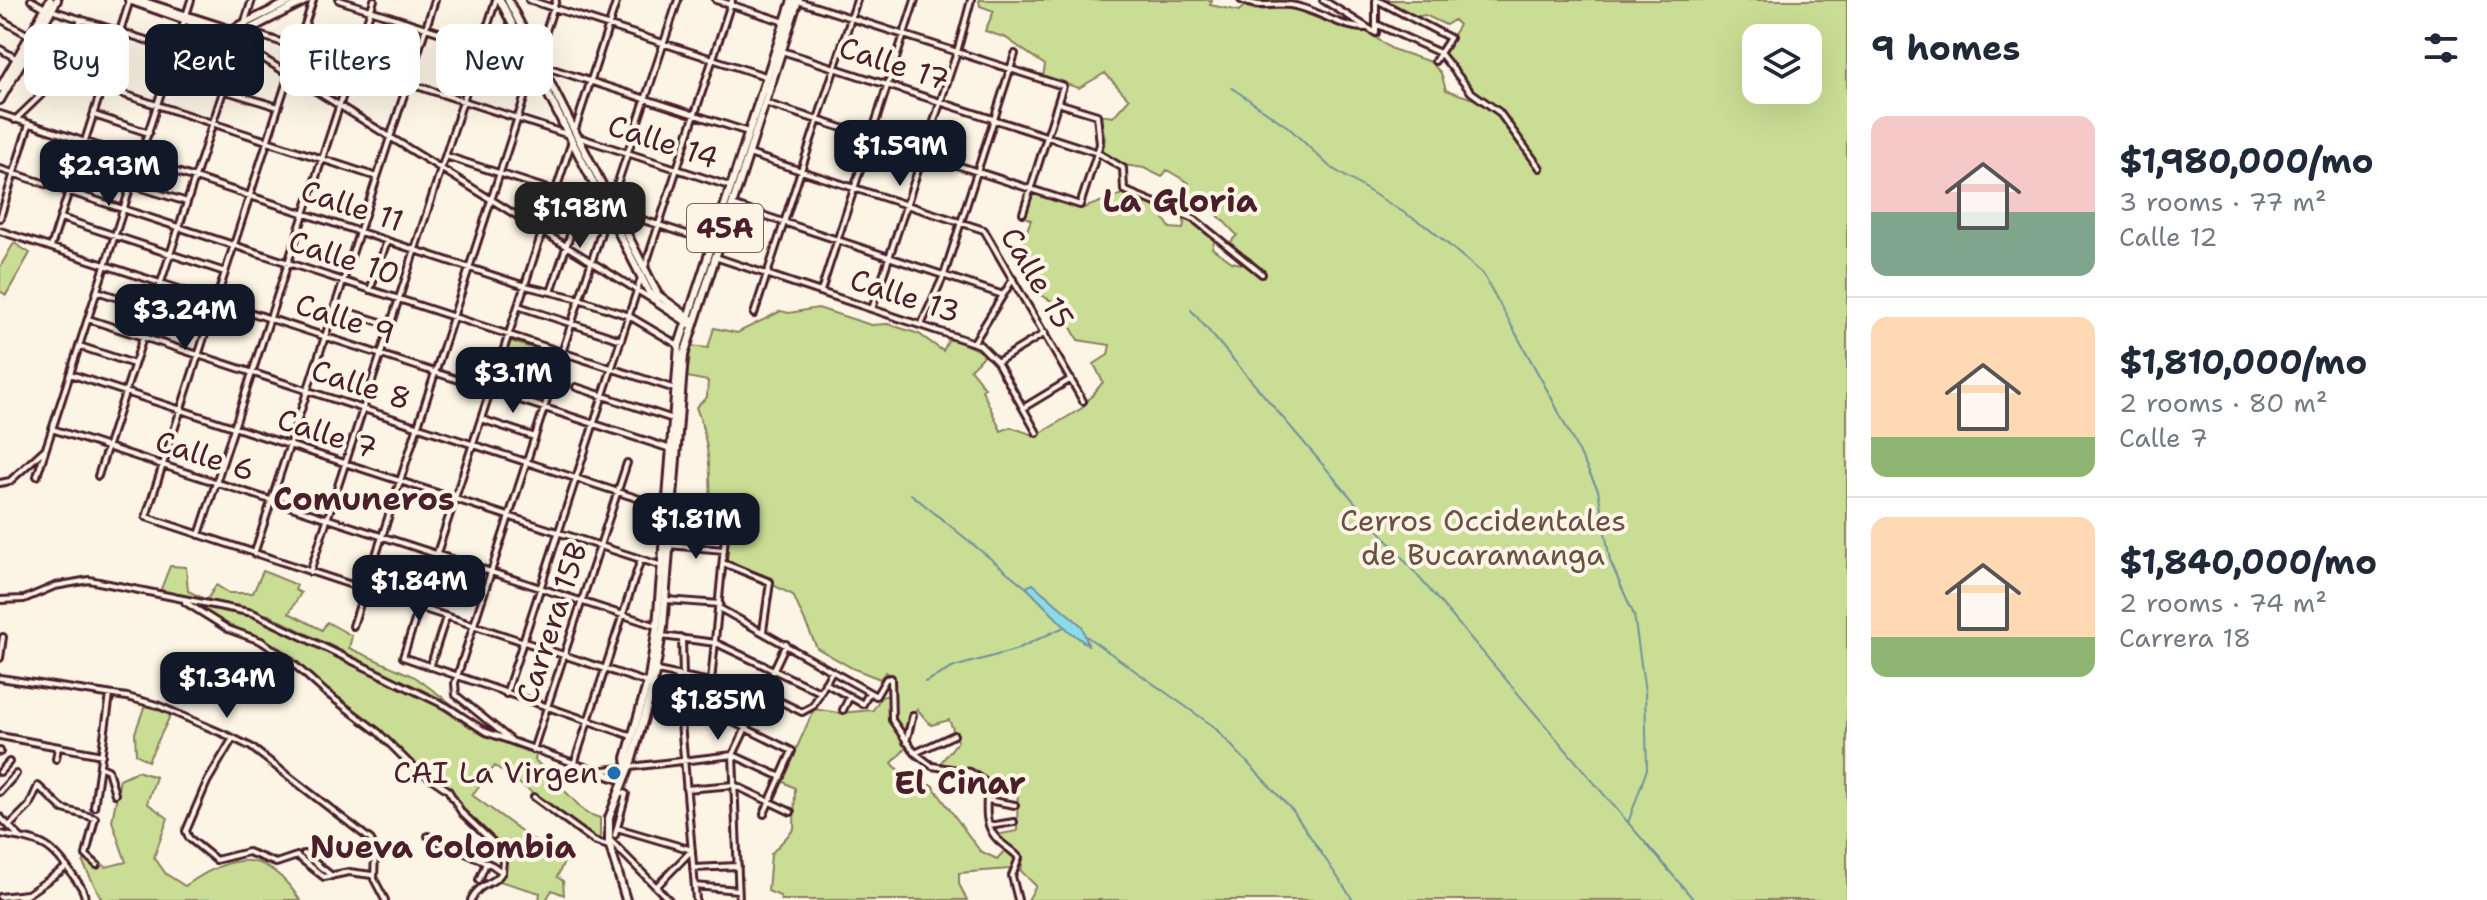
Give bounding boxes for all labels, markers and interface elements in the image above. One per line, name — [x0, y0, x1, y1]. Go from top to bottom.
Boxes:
chip: Buy — [24, 24, 129, 96]
chip: Rent — [145, 24, 264, 96]
chip: Filters — [280, 24, 420, 96]
chip: New — [436, 24, 553, 96]
map controls — [1742, 24, 1822, 104]
button: layers — [1742, 24, 1822, 104]
text: 9 homes — [1871, 25, 2020, 71]
street label: Calle 17 — [834, 26, 954, 101]
icon: filters — [2419, 26, 2463, 70]
street label: Calle 14 — [603, 104, 724, 179]
pin: $1.59M — [835, 120, 965, 188]
text: $1.59M — [852, 128, 948, 163]
text: $1,980,000/mo — [2119, 138, 2374, 184]
pin: $2.93M — [44, 140, 174, 208]
text: $2.93M — [58, 148, 160, 183]
icon: home — [1935, 148, 2031, 244]
street label: Calle 11 — [296, 170, 409, 241]
district label: La Gloria — [1102, 179, 1258, 222]
pin: $1.98M — [515, 182, 645, 250]
text: 3 rooms · 77 m² — [2119, 184, 2327, 219]
text: $1.98M — [533, 190, 627, 225]
road number: 45A — [687, 204, 763, 252]
street label: Calle 15 — [991, 219, 1084, 336]
text: Calle 12 — [2119, 219, 2217, 254]
street label: Calle 10 — [283, 220, 405, 295]
street label: Calle 13 — [845, 258, 966, 333]
street label: Calle 9 — [290, 283, 400, 354]
pin: $3.24M — [120, 284, 250, 352]
text: $3.24M — [133, 292, 237, 327]
text: $1,810,000/mo — [2119, 339, 2367, 385]
pin: $3.1M — [457, 347, 569, 415]
street label: Calle 8 — [306, 349, 416, 420]
icon: home — [1935, 349, 2031, 445]
text: $3.1M — [474, 355, 552, 390]
text: 2 rooms · 80 m² — [2119, 385, 2328, 420]
street label: Calle 7 — [272, 398, 382, 469]
street label: Calle 6 — [150, 420, 260, 491]
text: Calle 7 — [2119, 420, 2208, 455]
district label: Comuneros — [273, 477, 455, 520]
pin: $1.81M — [631, 493, 761, 561]
park label: Cerros Occidentales de Bucaramanga — [1340, 500, 1626, 575]
text: $1.81M — [651, 501, 741, 536]
street label: Carrera 15B — [506, 537, 597, 709]
text: $1,840,000/mo — [2119, 539, 2377, 585]
icon: home — [1935, 549, 2031, 645]
pin: $1.84M — [354, 555, 484, 623]
text: $1.84M — [370, 563, 468, 598]
text: 2 rooms · 74 m² — [2119, 585, 2327, 620]
text: Carrera 18 — [2119, 620, 2251, 655]
pin: $1.34M — [162, 652, 292, 720]
text: $1.34M — [178, 660, 276, 695]
pin: $1.85M — [653, 674, 783, 742]
text: $1.85M — [670, 682, 766, 717]
place label: CAI La Virgen — [393, 752, 598, 793]
district label: El Cinar — [894, 761, 1026, 804]
marker: CAI La Virgen — [605, 764, 623, 782]
district label: Nueva Colombia — [310, 825, 576, 868]

